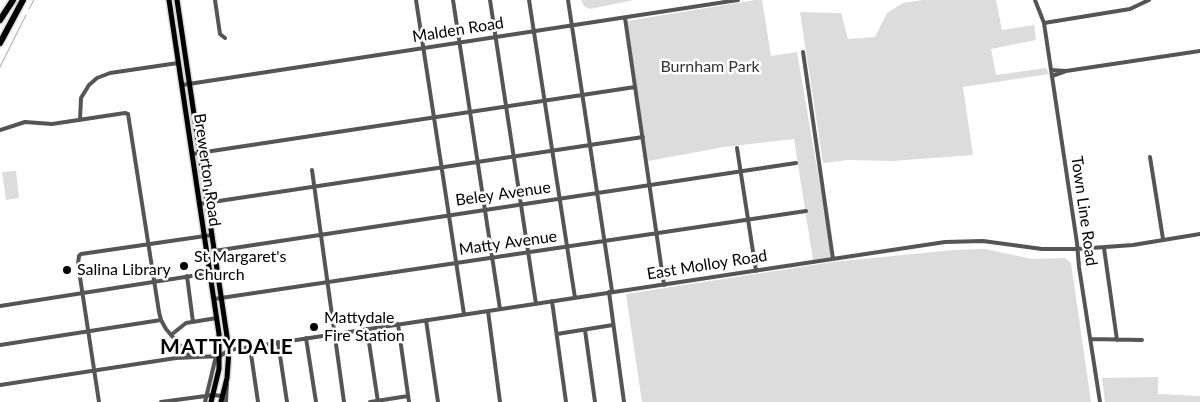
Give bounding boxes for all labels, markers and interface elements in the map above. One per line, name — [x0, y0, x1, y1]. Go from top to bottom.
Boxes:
street label: Malden Road — [411, 13, 505, 47]
park label: Burnham Park — [660, 57, 760, 77]
street label: Brewerton Road — [190, 112, 224, 228]
street label: Town Line Road — [1067, 155, 1101, 267]
street label: Beley Avenue — [454, 178, 552, 210]
street label: Matty Avenue — [458, 227, 558, 259]
street label: East Molloy Road — [645, 246, 769, 284]
place label: St Margaret's Church — [194, 247, 286, 285]
place label: Salina Library — [77, 260, 171, 280]
marker: St Margaret's Church — [178, 260, 190, 272]
marker: Salina Library — [61, 264, 73, 276]
place label: Mattydale Fire Station — [324, 308, 405, 346]
marker: Mattydale Fire Station — [308, 321, 320, 333]
district label: MATTYDALE — [159, 334, 295, 360]

